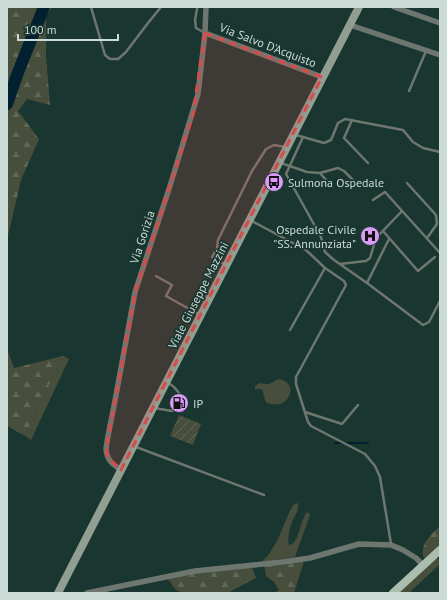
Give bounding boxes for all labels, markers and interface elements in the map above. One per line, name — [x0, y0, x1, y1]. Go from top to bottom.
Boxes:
scale bar — [18, 16, 118, 42]
street label: Via Salvo D'Acquisto — [217, 19, 318, 70]
text: 100 m — [24, 22, 57, 37]
bus stop icon: Sulmona Ospedale — [263, 171, 285, 193]
place label: Sulmona Ospedale — [288, 175, 384, 190]
street label: Via Gorizia — [126, 209, 158, 266]
place label: Ospedale Civile "SS. Annunziata" — [273, 222, 356, 251]
hospital icon: Ospedale Civile "SS. Annunziata" — [359, 225, 381, 247]
street label: Viale Giuseppe Mazzini — [164, 239, 232, 352]
fuel station icon: IP — [168, 392, 190, 414]
place label: IP — [193, 396, 203, 411]

